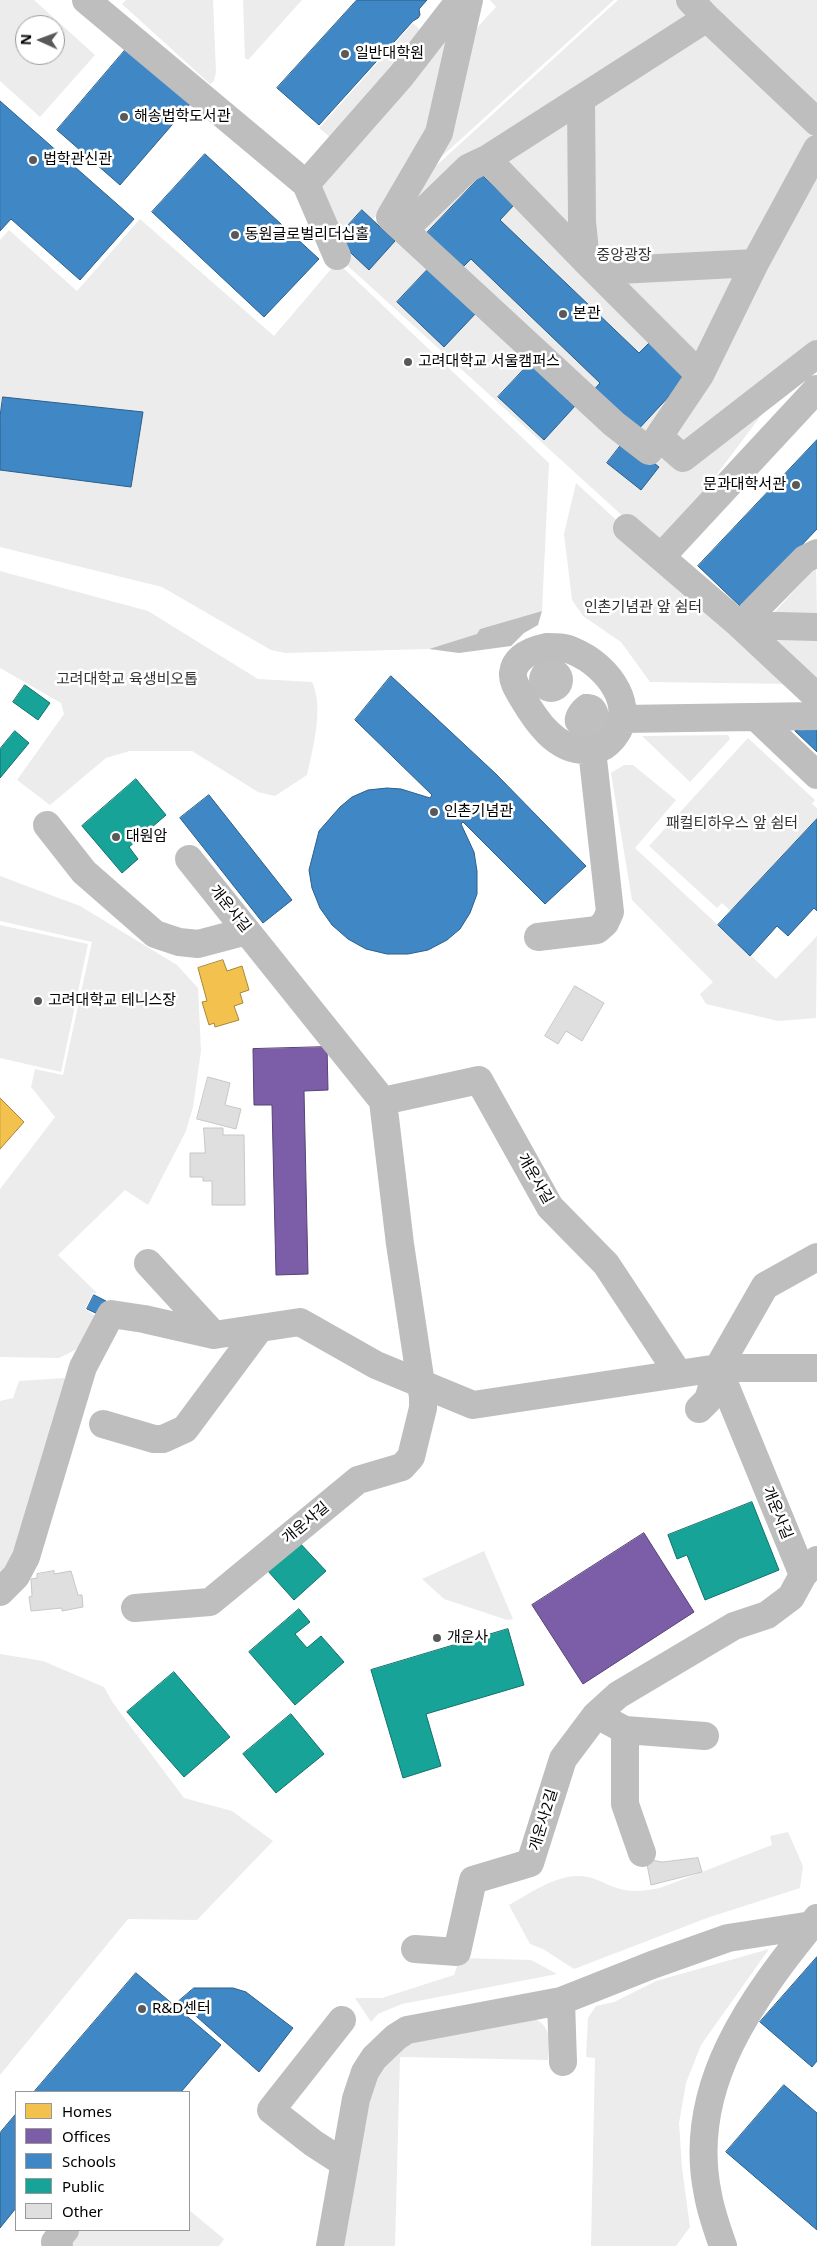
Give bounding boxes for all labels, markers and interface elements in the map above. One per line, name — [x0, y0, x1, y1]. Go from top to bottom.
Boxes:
north arrow — [15, 15, 65, 65]
text: N — [16, 33, 35, 46]
place label: 일반대학원 — [355, 45, 424, 63]
marker: 일반대학원 — [339, 48, 351, 60]
place label: 해송법학도서관 — [134, 108, 231, 126]
marker: 해송법학도서관 — [118, 111, 130, 123]
place label: 법학관신관 — [43, 151, 112, 169]
marker: 법학관신관 — [27, 154, 39, 166]
place label: 동원글로벌리더십홀 — [245, 226, 369, 244]
marker: 동원글로벌리더십홀 — [229, 229, 241, 241]
park label: 중앙광장 — [596, 247, 652, 265]
place label: 본관 — [573, 305, 601, 323]
marker: 본관 — [557, 308, 569, 320]
place label: 고려대학교 서울캠퍼스 — [418, 353, 560, 371]
marker: 고려대학교 서울캠퍼스 — [402, 356, 414, 368]
place label: 문과대학서관 — [703, 476, 786, 494]
marker: 문과대학서관 — [790, 479, 802, 491]
park label: 인촌기념관 앞 쉼터 — [584, 599, 702, 617]
park label: 고려대학교 육생비오톱 — [56, 671, 198, 689]
place label: 인촌기념관 — [444, 803, 513, 821]
marker: 인촌기념관 — [428, 806, 440, 818]
park label: 패컬티하우스 앞 쉼터 — [666, 815, 798, 833]
place label: 대원암 — [126, 828, 167, 846]
marker: 대원암 — [110, 831, 122, 843]
street label: 개운사길 — [206, 882, 254, 936]
place label: 고려대학교 테니스장 — [48, 992, 176, 1010]
marker: 고려대학교 테니스장 — [32, 995, 44, 1007]
street label: 개운사길 — [513, 1151, 557, 1207]
street label: 개운사길 — [758, 1484, 796, 1542]
street label: 개운사길 — [279, 1498, 333, 1548]
place label: 개운사 — [447, 1629, 488, 1647]
marker: 개운사 — [431, 1632, 443, 1644]
street label: 개운사2길 — [526, 1787, 562, 1853]
place label: R&D센터 — [152, 2000, 211, 2018]
marker: R&D센터 — [136, 2003, 148, 2015]
legend — [15, 2091, 190, 2231]
text: Homes — [62, 2101, 112, 2121]
text: Offices — [62, 2126, 111, 2146]
text: Schools — [62, 2151, 116, 2171]
text: Public — [62, 2176, 105, 2196]
text: Other — [62, 2201, 103, 2221]

